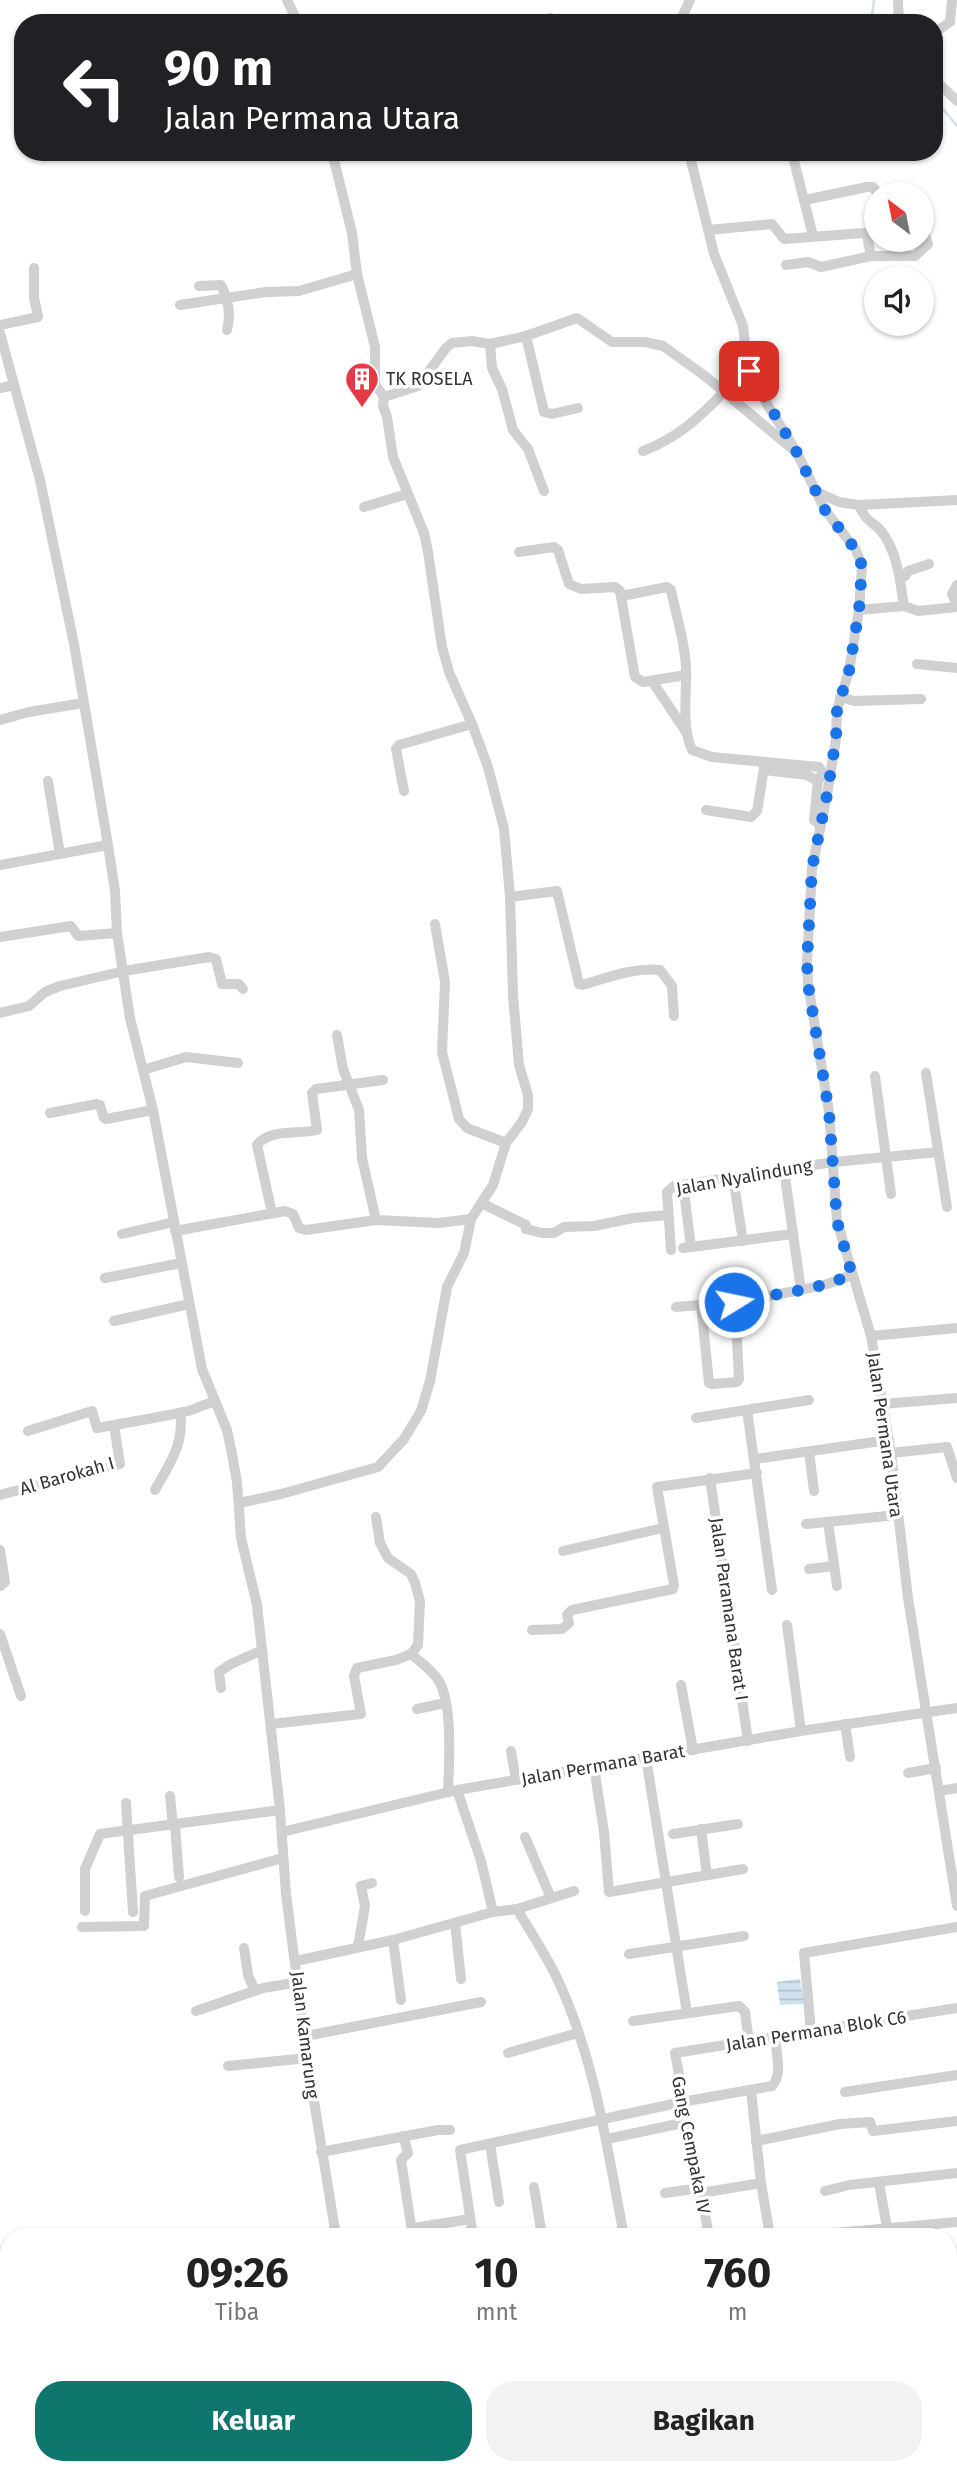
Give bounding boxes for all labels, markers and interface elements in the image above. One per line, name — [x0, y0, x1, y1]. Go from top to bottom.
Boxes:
text: 90 m — [164, 39, 273, 98]
icon: left — [49, 42, 140, 133]
text: Jalan Permana Utara — [164, 99, 460, 137]
north arrow — [864, 182, 934, 252]
map controls — [864, 182, 934, 336]
button: sound — [864, 266, 934, 336]
pin — [719, 341, 779, 401]
icon: arrive — [730, 352, 768, 390]
building icon: TK ROSELA — [343, 360, 381, 409]
place label: TK ROSELA — [386, 368, 473, 390]
street label: Jalan Nyalindung — [674, 1154, 814, 1200]
position arrow — [697, 1265, 771, 1339]
street label: Jalan Permana Utara — [863, 1351, 907, 1519]
street label: Al Barokah I — [17, 1452, 117, 1500]
street label: Jalan Paramana Barat I — [705, 1516, 753, 1702]
street label: Jalan Permana Barat — [519, 1740, 687, 1790]
street label: Jalan Kamarung — [286, 1970, 324, 2101]
street label: Jalan Permana Blok C6 — [724, 2006, 908, 2056]
street label: Gang Cempaka IV — [667, 2074, 715, 2216]
text: 09:26 — [186, 2248, 289, 2298]
text: 10 — [474, 2248, 519, 2298]
text: 760 — [704, 2248, 771, 2298]
text: Tiba — [215, 2298, 259, 2326]
text: mnt — [476, 2298, 517, 2326]
text: m — [728, 2298, 748, 2326]
button: Keluar — [35, 2381, 472, 2461]
button: Bagikan — [486, 2381, 922, 2461]

